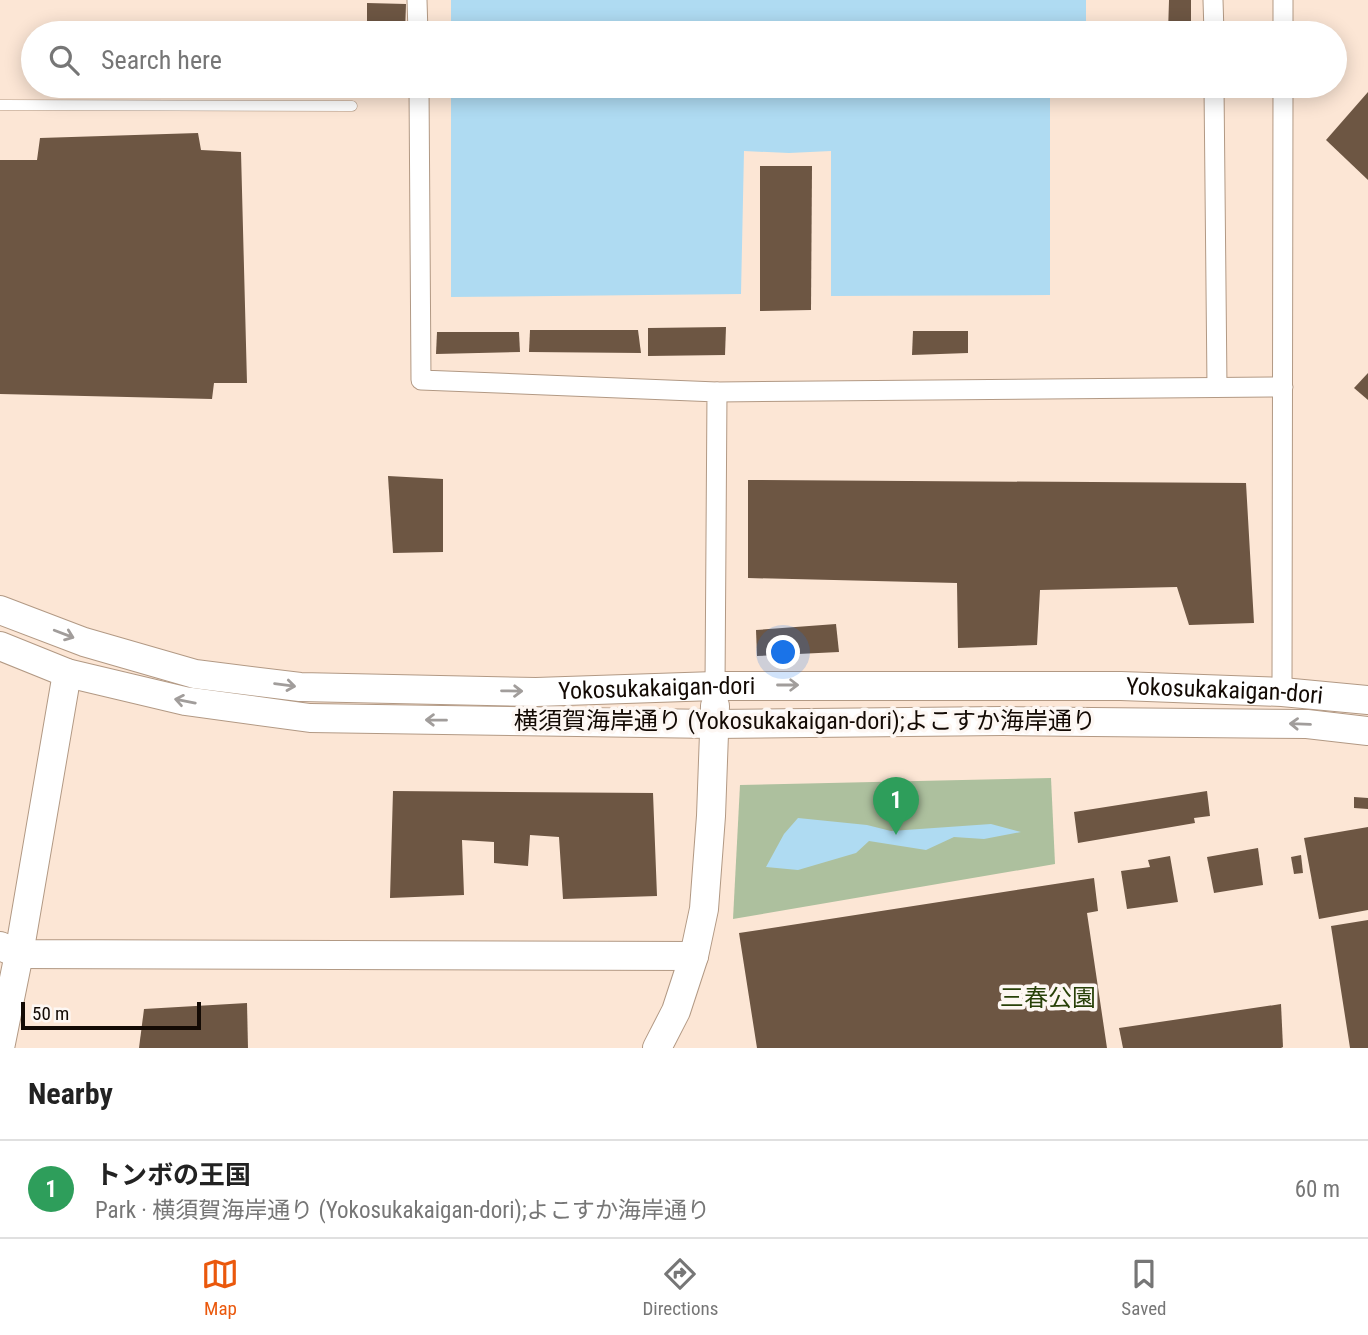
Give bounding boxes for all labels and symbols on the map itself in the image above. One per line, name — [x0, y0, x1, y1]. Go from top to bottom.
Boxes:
one-way arrow — [52, 629, 74, 642]
your location — [766, 635, 800, 669]
street label: Yokosukakaigan-dori — [558, 672, 755, 705]
street label: Yokosukakaigan-dori — [1126, 672, 1324, 710]
one-way arrow — [273, 678, 296, 691]
one-way arrow — [777, 678, 800, 692]
one-way arrow — [500, 684, 523, 698]
one-way arrow — [174, 694, 197, 707]
street label: 横須賀海岸通り (Yokosukakaigan-dori);よこすか海岸通り — [514, 707, 1096, 735]
one-way arrow — [425, 713, 448, 727]
one-way arrow — [1289, 717, 1312, 731]
pin: 1 — [873, 777, 919, 835]
park label: 三春公園 — [1000, 984, 1096, 1012]
scale bar — [21, 999, 201, 1031]

